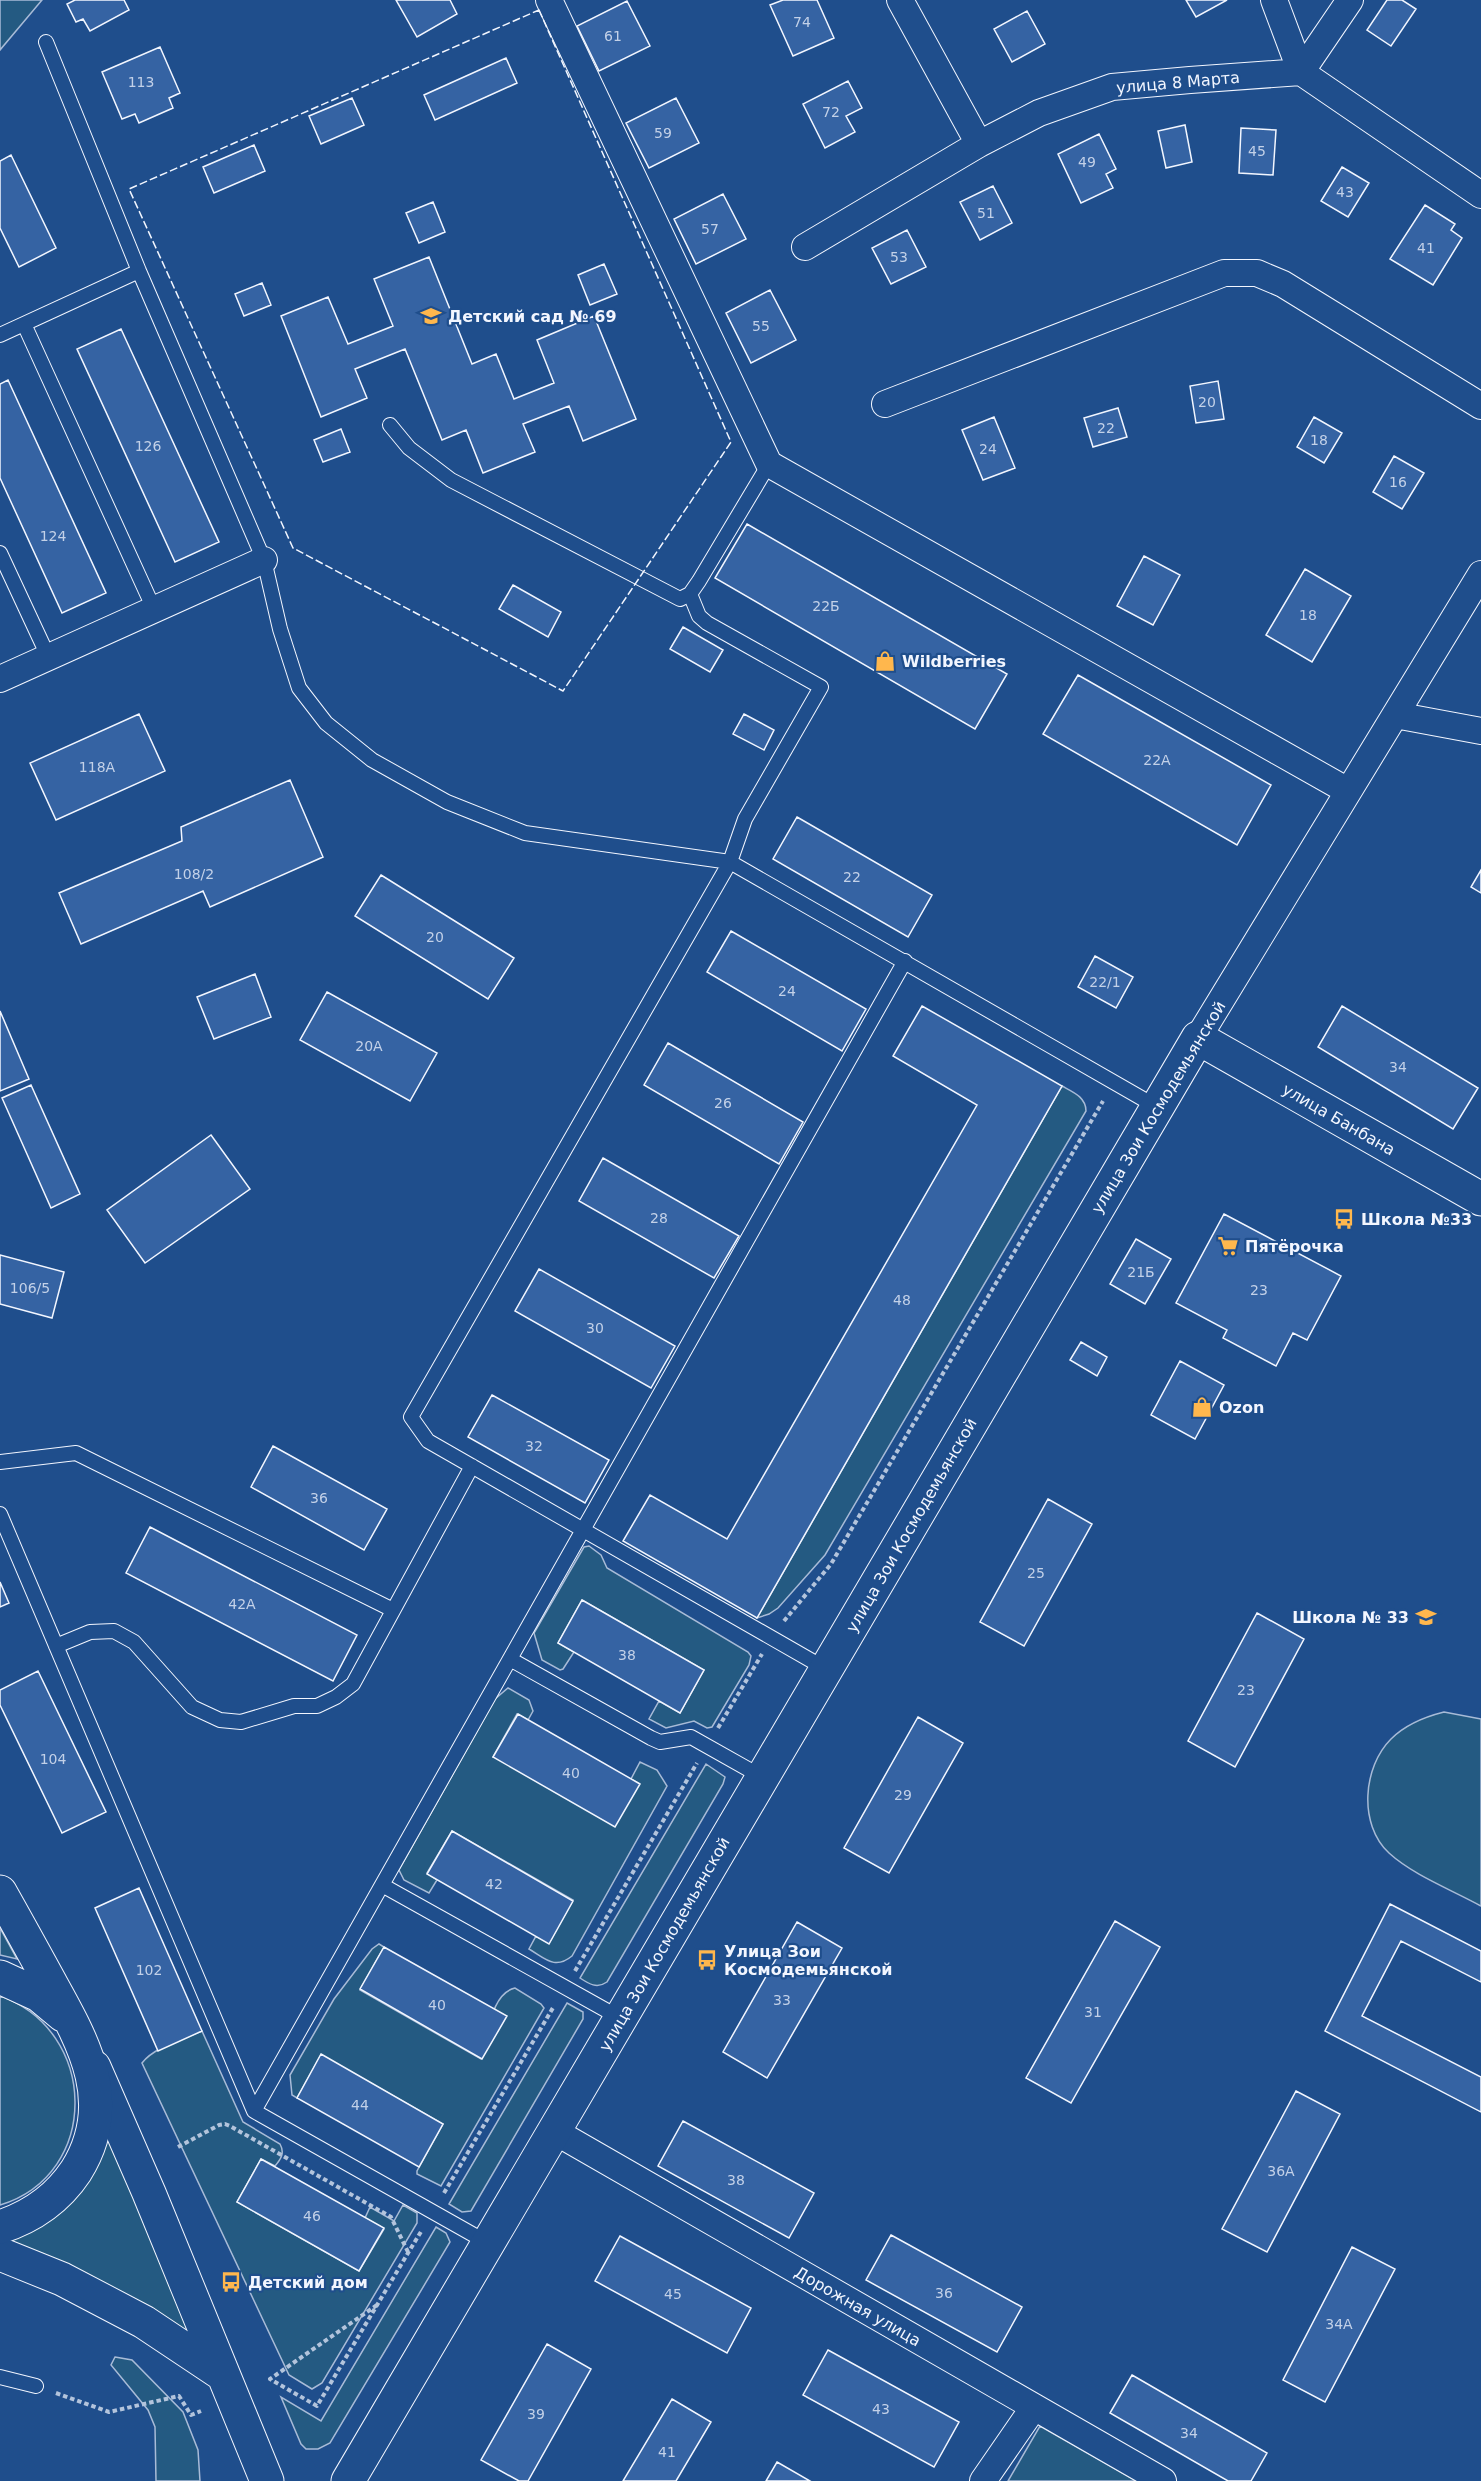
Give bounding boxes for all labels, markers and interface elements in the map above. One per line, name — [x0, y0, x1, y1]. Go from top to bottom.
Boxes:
house number: 74 — [793, 14, 811, 30]
house number: 61 — [604, 28, 622, 44]
street label: улица 8 Марта — [1115, 68, 1241, 97]
house number: 113 — [128, 74, 154, 90]
house number: 72 — [822, 104, 840, 120]
house number: 59 — [654, 125, 672, 141]
house number: 45 — [1248, 143, 1266, 159]
house number: 49 — [1078, 154, 1096, 170]
house number: 43 — [1336, 184, 1354, 200]
house number: 51 — [977, 205, 995, 221]
house number: 57 — [701, 221, 719, 237]
house number: 41 — [1417, 240, 1435, 256]
house number: 53 — [890, 249, 908, 265]
school or university icon: Детский сад № 69 — [419, 304, 443, 328]
place label: Детский сад № 69 — [448, 307, 617, 326]
house number: 55 — [752, 318, 770, 334]
house number: 20 — [1198, 394, 1216, 410]
house number: 22 — [1097, 420, 1115, 436]
house number: 18 — [1310, 432, 1328, 448]
house number: 126 — [135, 438, 161, 454]
house number: 24 — [979, 441, 997, 457]
house number: 16 — [1389, 474, 1407, 490]
house number: 124 — [40, 528, 66, 544]
house number: 22Б — [812, 598, 840, 614]
house number: 18 — [1299, 607, 1317, 623]
shop icon: Wildberries — [873, 649, 897, 673]
place label: Wildberries — [902, 652, 1006, 671]
house number: 22А — [1143, 752, 1171, 768]
house number: 118А — [79, 759, 116, 775]
house number: 108/2 — [174, 866, 214, 882]
house number: 22 — [843, 869, 861, 885]
house number: 20 — [426, 929, 444, 945]
house number: 22/1 — [1089, 974, 1121, 990]
house number: 24 — [778, 983, 796, 999]
street label: улица Зои Космодемьянской — [1087, 998, 1229, 1217]
house number: 20А — [355, 1038, 383, 1054]
house number: 34 — [1389, 1059, 1407, 1075]
street label: улица Банбана — [1279, 1079, 1399, 1159]
house number: 26 — [714, 1095, 732, 1111]
bus stop icon: Школа №33 — [1332, 1207, 1356, 1231]
house number: 28 — [650, 1210, 668, 1226]
place label: Школа №33 — [1361, 1210, 1472, 1229]
supermarket icon: Пятёрочка — [1216, 1234, 1240, 1258]
place label: Пятёрочка — [1245, 1237, 1344, 1256]
house number: 21Б — [1127, 1264, 1155, 1280]
house number: 106/5 — [10, 1280, 50, 1296]
house number: 23 — [1250, 1282, 1268, 1298]
house number: 48 — [893, 1292, 911, 1308]
house number: 30 — [586, 1320, 604, 1336]
shop icon: Ozon — [1190, 1395, 1214, 1419]
place label: Ozon — [1219, 1398, 1264, 1417]
street label: улица Зои Космодемьянской — [842, 1415, 981, 1636]
house number: 32 — [525, 1438, 543, 1454]
house number: 36 — [310, 1490, 328, 1506]
house number: 25 — [1027, 1565, 1045, 1581]
house number: 42А — [228, 1596, 256, 1612]
school or university icon: Школа № 33 — [1414, 1605, 1438, 1629]
place label: Школа № 33 — [1292, 1608, 1409, 1627]
house number: 38 — [618, 1647, 636, 1663]
house number: 23 — [1237, 1682, 1255, 1698]
house number: 104 — [40, 1751, 66, 1767]
house number: 40 — [562, 1765, 580, 1781]
house number: 29 — [894, 1787, 912, 1803]
street label: улица Зои Космодемьянской — [595, 1834, 734, 2055]
house number: 42 — [485, 1876, 503, 1892]
place label: Улица Зои Космодемьянской — [724, 1942, 892, 1979]
bus stop icon: Улица Зои Космодемьянской — [695, 1948, 719, 1972]
house number: 102 — [136, 1962, 162, 1978]
house number: 33 — [773, 1992, 791, 2008]
house number: 40 — [428, 1997, 446, 2013]
house number: 31 — [1084, 2004, 1102, 2020]
house number: 44 — [351, 2097, 369, 2113]
house number: 36А — [1267, 2163, 1295, 2179]
house number: 38 — [727, 2172, 745, 2188]
house number: 46 — [303, 2208, 321, 2224]
street label: Дорожная улица — [791, 2263, 924, 2350]
bus stop icon: Детский дом — [219, 2270, 243, 2294]
place label: Детский дом — [248, 2273, 368, 2292]
house number: 36 — [935, 2285, 953, 2301]
house number: 45 — [664, 2286, 682, 2302]
house number: 34А — [1325, 2316, 1353, 2332]
house number: 43 — [872, 2401, 890, 2417]
house number: 39 — [527, 2406, 545, 2422]
house number: 34 — [1180, 2425, 1198, 2441]
house number: 41 — [658, 2444, 676, 2460]

